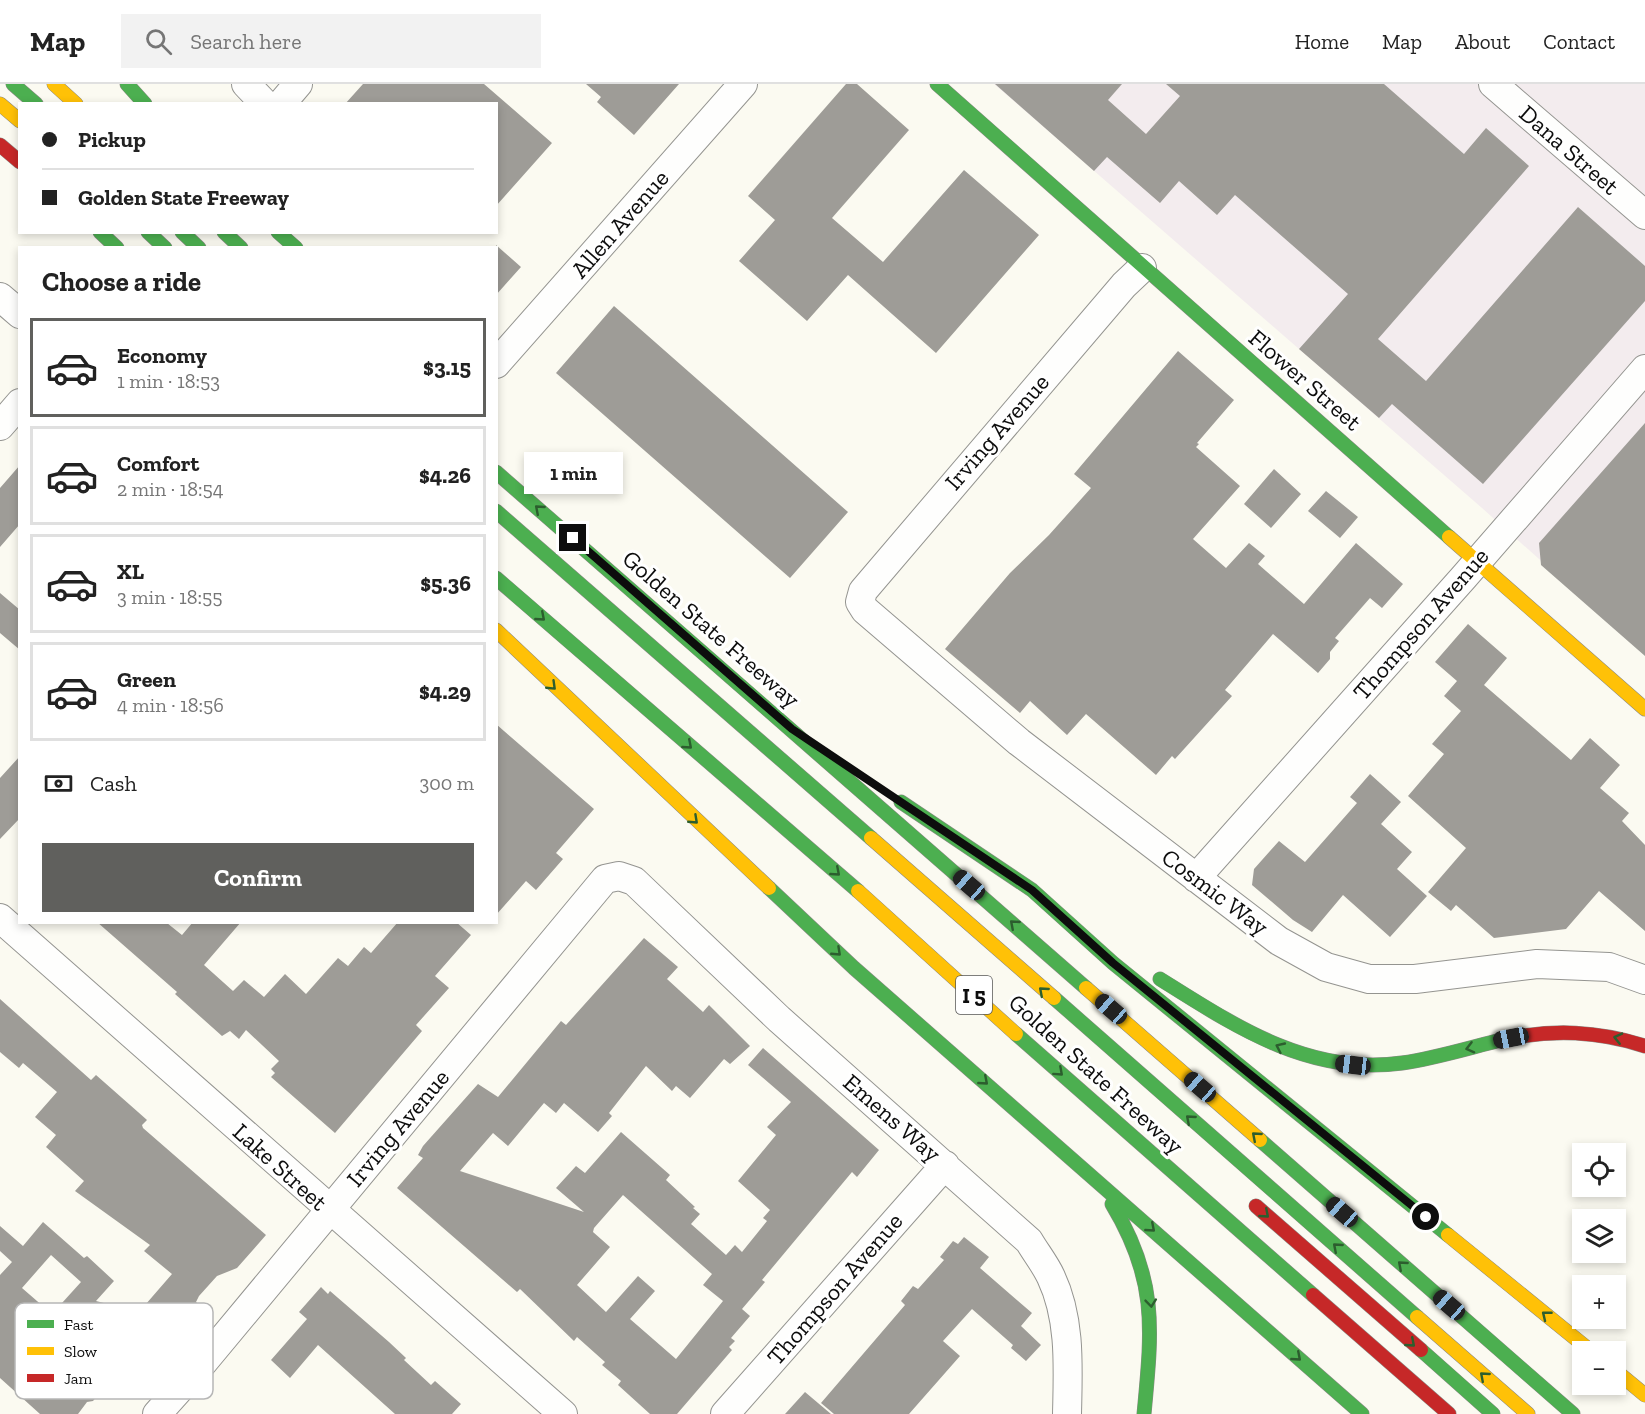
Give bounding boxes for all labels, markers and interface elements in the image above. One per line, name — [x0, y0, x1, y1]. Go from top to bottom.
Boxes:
search box — [121, 14, 541, 68]
text: Map — [30, 25, 85, 58]
icon: search — [142, 25, 175, 58]
text: Search here — [190, 28, 302, 55]
text: Home — [1295, 29, 1349, 54]
text: Map — [1382, 29, 1422, 54]
text: About — [1455, 29, 1510, 54]
text: Contact — [1543, 29, 1615, 54]
street label: Dana Street — [1514, 99, 1625, 201]
text: Pickup — [78, 126, 146, 153]
street label: Allen Avenue — [565, 164, 675, 284]
text: Golden State Freeway — [78, 184, 289, 211]
text: Choose a ride — [42, 266, 201, 298]
street label: Flower Street — [1243, 323, 1368, 436]
icon: car — [45, 341, 99, 395]
text: Economy — [117, 342, 207, 369]
text: $3.15 — [423, 354, 471, 381]
street label: Irving Avenue — [938, 368, 1055, 496]
text: 1 min · 18:53 — [117, 369, 220, 393]
icon: car — [45, 449, 99, 503]
text: Comfort — [117, 450, 199, 477]
callout: 1 min — [524, 451, 622, 493]
text: 1 min — [550, 461, 597, 485]
text: $4.26 — [419, 462, 471, 489]
text: 2 min · 18:54 — [117, 477, 224, 501]
one-way arrow — [535, 505, 546, 516]
route end — [559, 524, 586, 551]
street label: Thompson Avenue — [1347, 542, 1495, 706]
street label: Golden State Freeway — [617, 544, 806, 714]
icon: car — [45, 557, 99, 611]
text: XL — [117, 558, 144, 585]
text: $5.36 — [420, 570, 471, 597]
text: 3 min · 18:55 — [117, 585, 223, 609]
one-way arrow — [534, 610, 545, 621]
icon: car — [45, 665, 99, 719]
text: Green — [117, 666, 176, 693]
text: $4.29 — [419, 678, 471, 705]
one-way arrow — [546, 679, 556, 690]
text: 4 min · 18:56 — [117, 693, 224, 717]
one-way arrow — [681, 738, 692, 749]
icon: cash — [42, 767, 75, 800]
text: Cash — [90, 770, 137, 797]
text: 300 m — [419, 771, 474, 795]
one-way arrow — [688, 813, 698, 824]
street label: Cosmic Way — [1156, 842, 1275, 942]
button: Confirm — [42, 843, 474, 912]
one-way arrow — [829, 865, 840, 876]
car — [950, 866, 988, 904]
one-way arrow — [1010, 921, 1021, 932]
one-way arrow — [831, 945, 841, 956]
road number: I 5 — [956, 976, 992, 1014]
street label: Golden State Freeway — [1003, 987, 1190, 1160]
one-way arrow — [1039, 987, 1050, 998]
car — [1092, 990, 1130, 1028]
car — [1492, 1026, 1530, 1050]
one-way arrow — [1613, 1032, 1623, 1045]
one-way arrow — [1465, 1040, 1475, 1053]
one-way arrow — [1275, 1042, 1286, 1054]
car — [1334, 1054, 1372, 1076]
street label: Irving Avenue — [340, 1063, 455, 1192]
one-way arrow — [1052, 1065, 1063, 1076]
street label: Emens Way — [838, 1067, 948, 1168]
car — [1181, 1068, 1219, 1106]
one-way arrow — [977, 1074, 987, 1085]
one-way arrow — [1187, 1115, 1197, 1126]
street label: Lake Street — [227, 1117, 333, 1217]
one-way arrow — [1252, 1132, 1263, 1143]
map controls — [1572, 1143, 1626, 1395]
button: locate — [1572, 1143, 1626, 1197]
car — [1323, 1193, 1361, 1231]
route start — [1412, 1203, 1439, 1230]
street label: Thompson Avenue — [761, 1207, 909, 1371]
one-way arrow — [1258, 1207, 1268, 1218]
button: layers — [1572, 1209, 1626, 1263]
one-way arrow — [1144, 1221, 1155, 1232]
one-way arrow — [1333, 1243, 1344, 1254]
one-way arrow — [1399, 1261, 1409, 1272]
button: + — [1572, 1275, 1626, 1329]
car — [1430, 1286, 1468, 1324]
one-way arrow — [1144, 1299, 1156, 1308]
legend — [15, 1303, 213, 1399]
one-way arrow — [1542, 1311, 1553, 1322]
text: Fast — [64, 1315, 93, 1334]
one-way arrow — [1404, 1336, 1415, 1347]
button: − — [1572, 1341, 1626, 1395]
text: Slow — [64, 1342, 98, 1361]
one-way arrow — [1290, 1350, 1301, 1361]
text: Jam — [64, 1369, 93, 1388]
one-way arrow — [1480, 1372, 1491, 1383]

